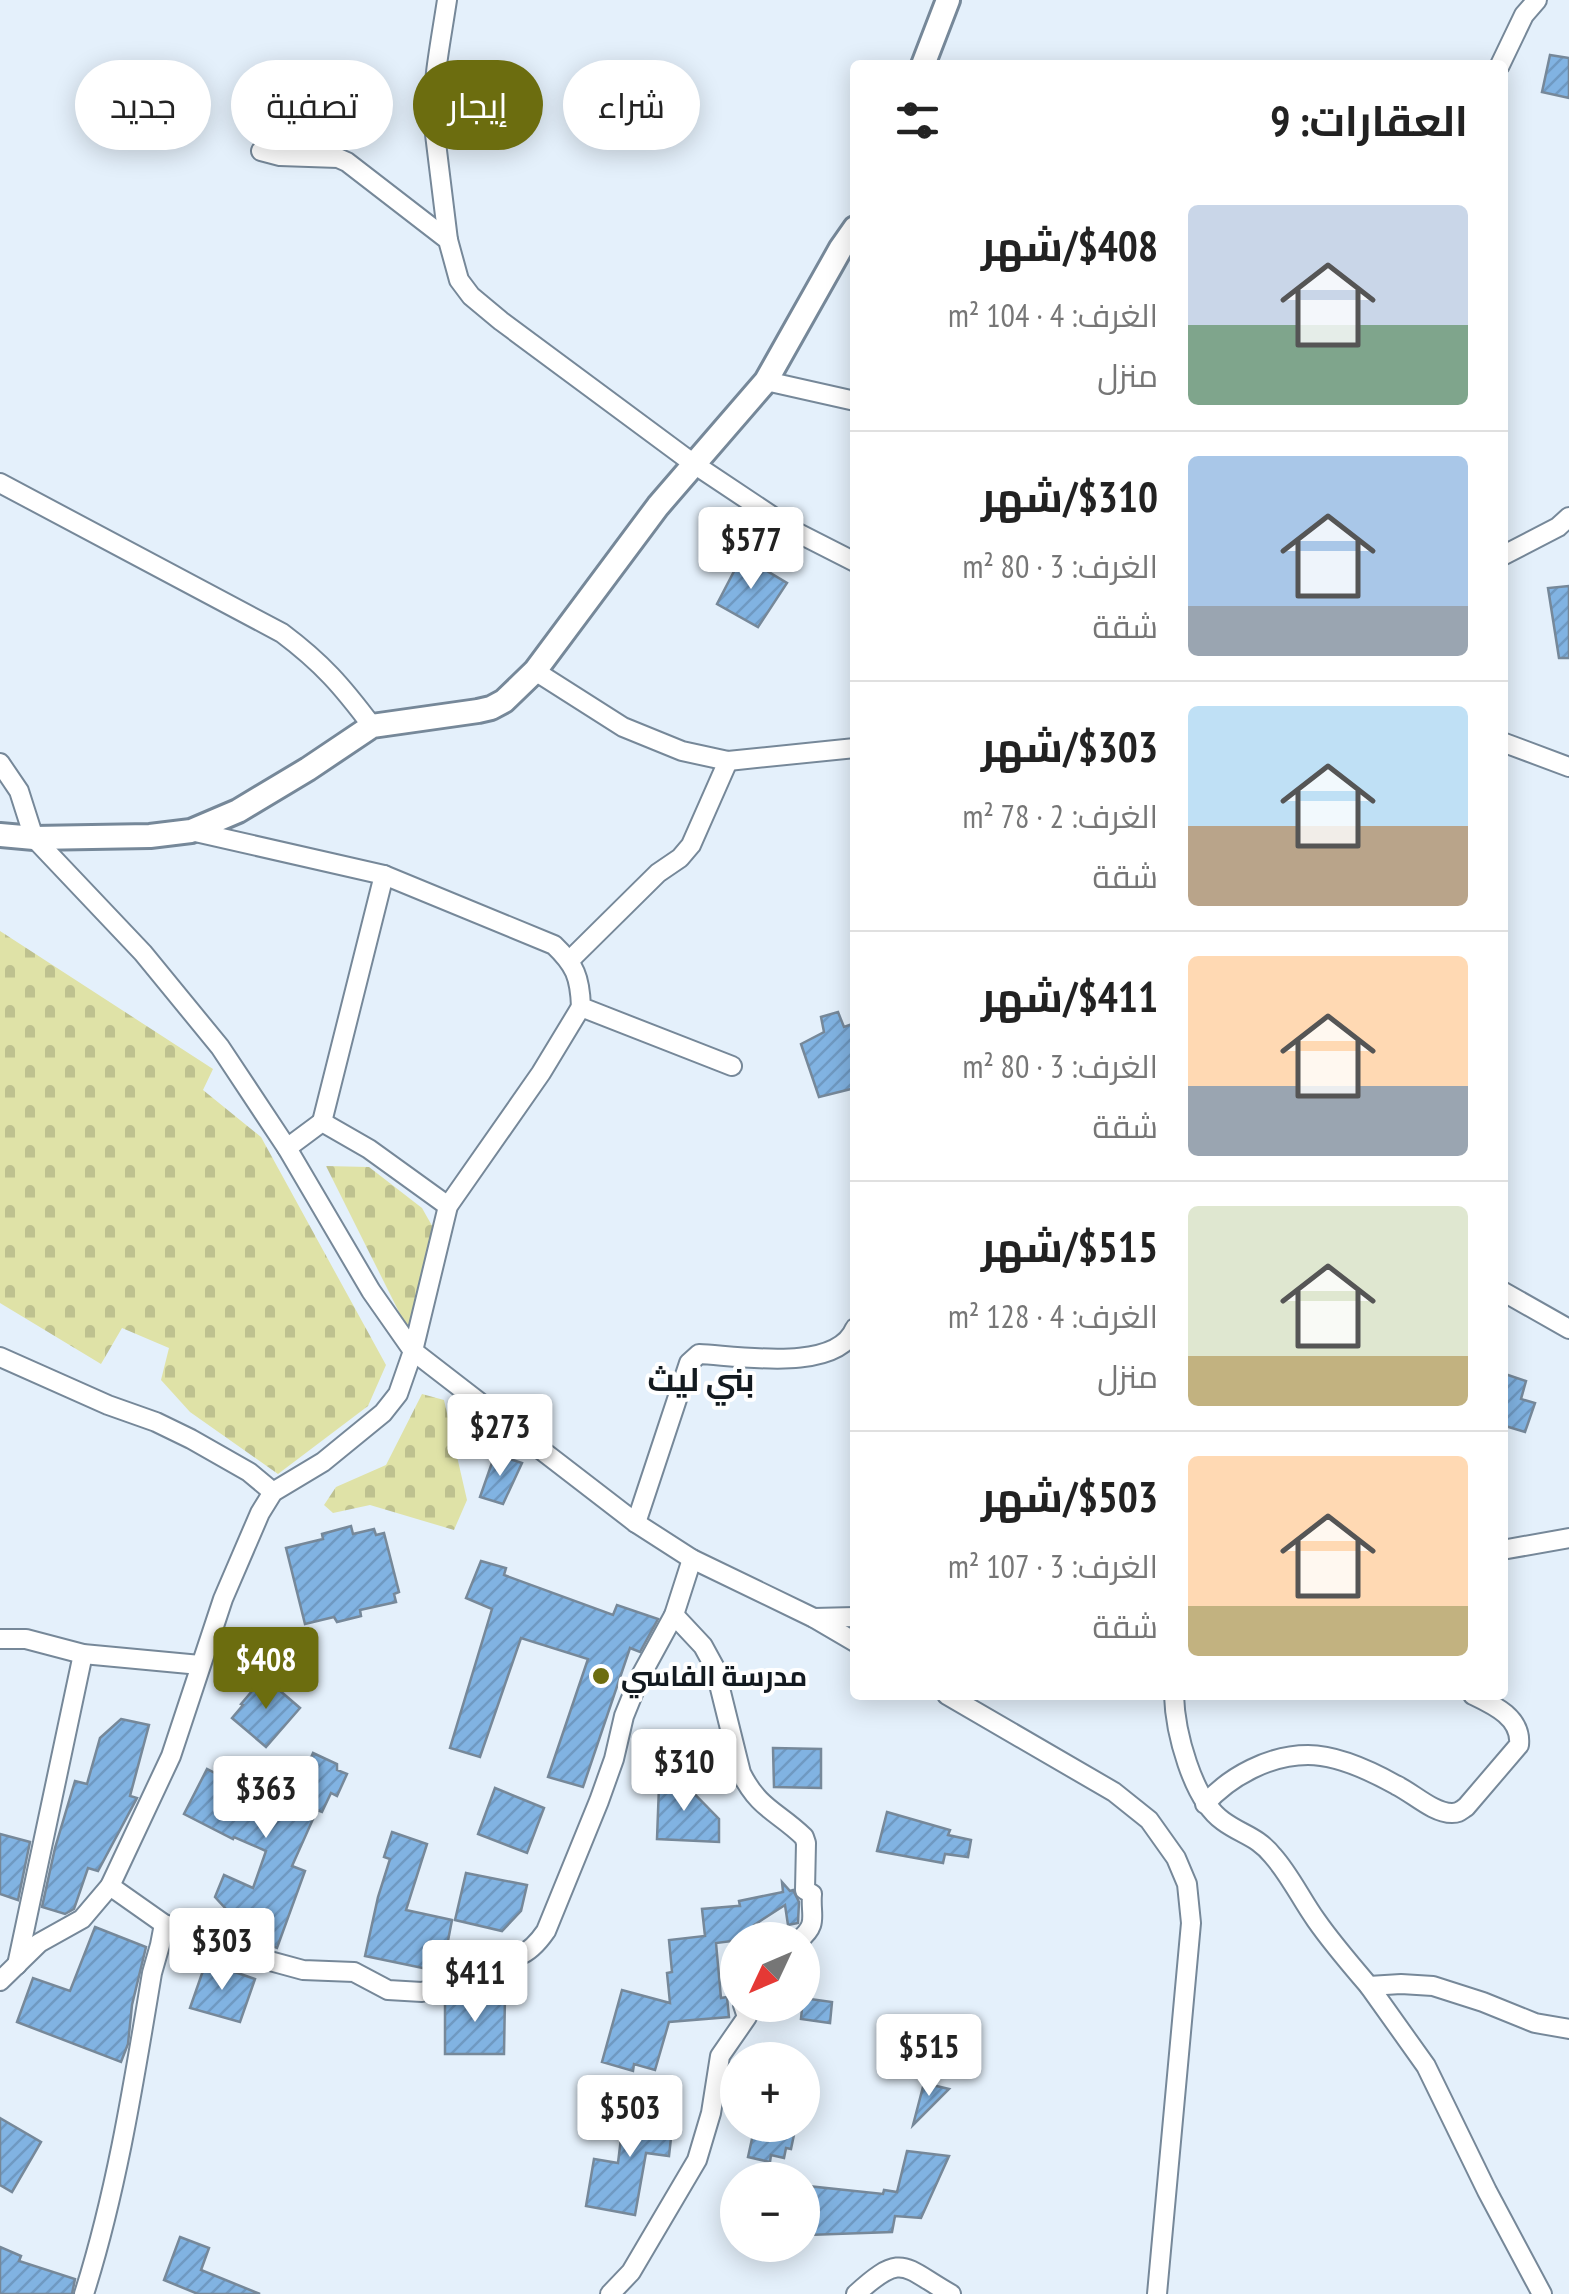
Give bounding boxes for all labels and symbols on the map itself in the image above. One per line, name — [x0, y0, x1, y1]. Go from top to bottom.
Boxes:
pin: $577 — [692, 507, 810, 592]
district label: بني ليث — [647, 1358, 755, 1406]
pin: $273 — [441, 1394, 559, 1479]
pin: $408 — [207, 1627, 325, 1712]
place label: مدرسة الفاسي — [621, 1657, 807, 1699]
marker: مدرسة الفاسي — [590, 1665, 612, 1687]
pin: $310 — [625, 1729, 743, 1814]
pin: $363 — [207, 1756, 325, 1841]
pin: $303 — [163, 1908, 281, 1993]
north arrow — [720, 1922, 820, 2022]
pin: $411 — [416, 1940, 534, 2025]
pin: $515 — [870, 2014, 988, 2099]
pin: $503 — [571, 2075, 689, 2160]

